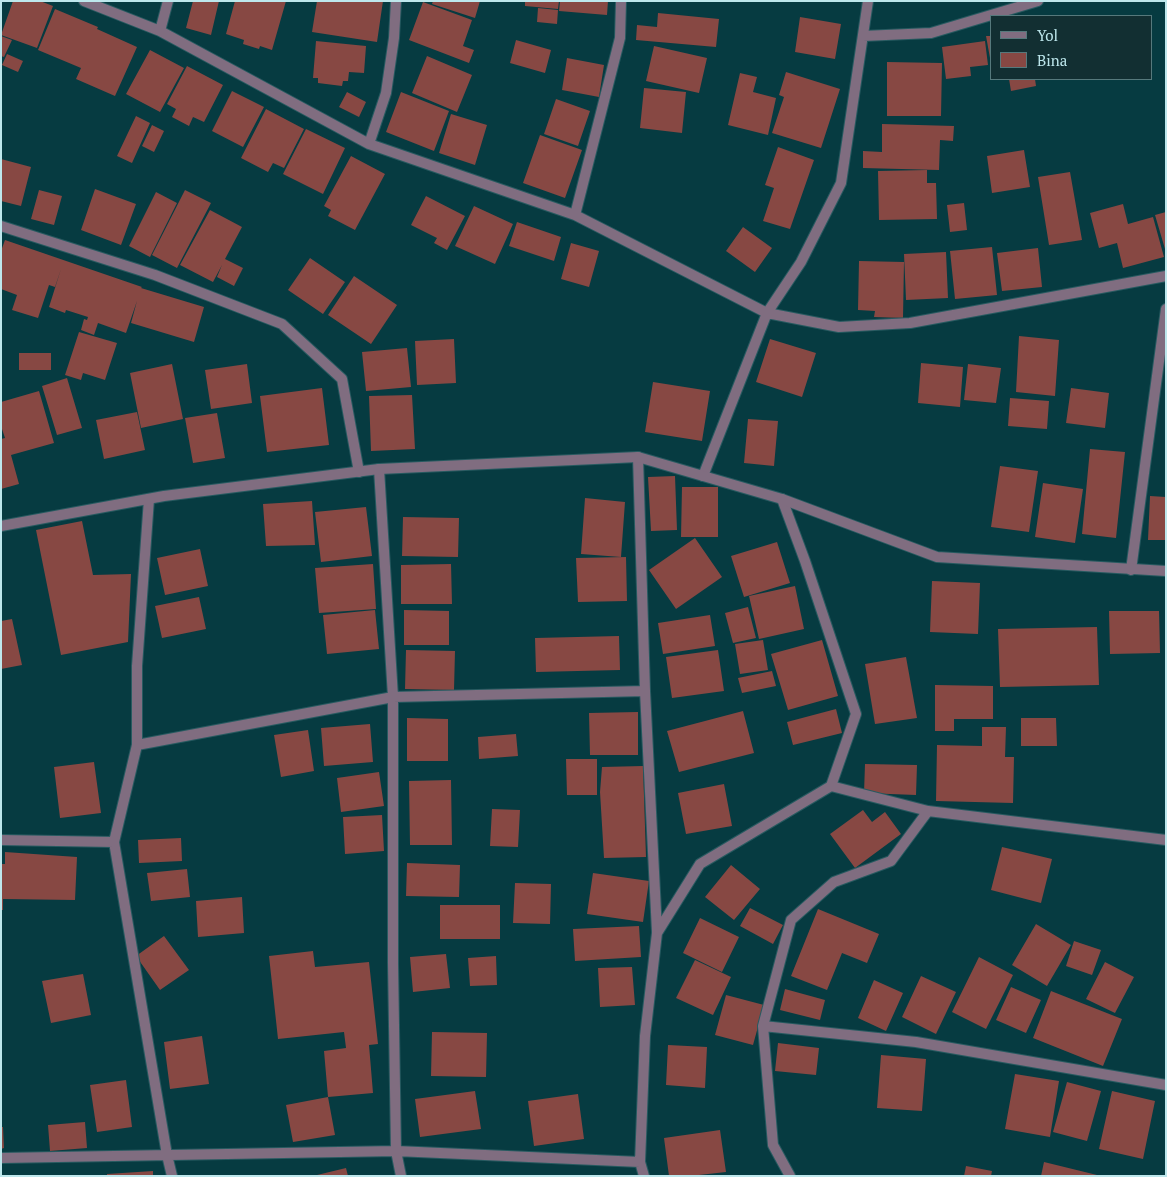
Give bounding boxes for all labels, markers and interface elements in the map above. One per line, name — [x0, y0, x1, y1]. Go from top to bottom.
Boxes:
legend — [990, 15, 1152, 80]
text: Yol — [1037, 25, 1058, 45]
text: Bina — [1037, 50, 1067, 70]

